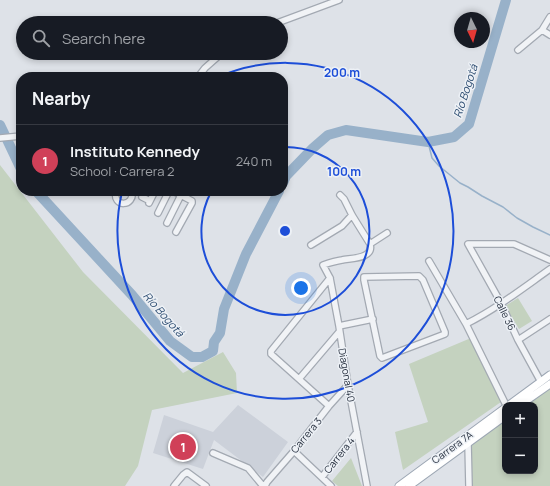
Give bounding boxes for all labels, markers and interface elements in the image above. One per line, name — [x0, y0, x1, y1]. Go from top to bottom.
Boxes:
north arrow — [454, 12, 490, 48]
search box — [16, 16, 288, 60]
icon: search — [30, 27, 52, 49]
text: Search here — [62, 28, 145, 49]
water label: Río Bogotá — [449, 62, 481, 119]
text: 200 m — [324, 64, 360, 81]
text: Nearby — [32, 87, 90, 110]
text: Instituto Kennedy — [70, 141, 200, 162]
text: 1 — [42, 152, 48, 170]
text: 240 m — [236, 152, 272, 170]
text: School · Carrera 2 — [70, 162, 175, 180]
text: 100 m — [327, 163, 361, 180]
centre of rings — [278, 224, 292, 238]
your location — [291, 278, 311, 298]
water label: Río Bogotá — [140, 288, 188, 340]
street label: Calle 36 — [491, 293, 519, 333]
street label: Diagonal 40 — [335, 347, 359, 403]
map controls — [502, 402, 538, 474]
button: + — [502, 402, 538, 438]
street label: Carrera 3 — [287, 414, 325, 456]
street label: Carrera 7A — [429, 427, 476, 467]
pin: 1 — [170, 432, 196, 462]
street label: Carrera 4 — [320, 434, 358, 476]
button: − — [502, 438, 538, 474]

